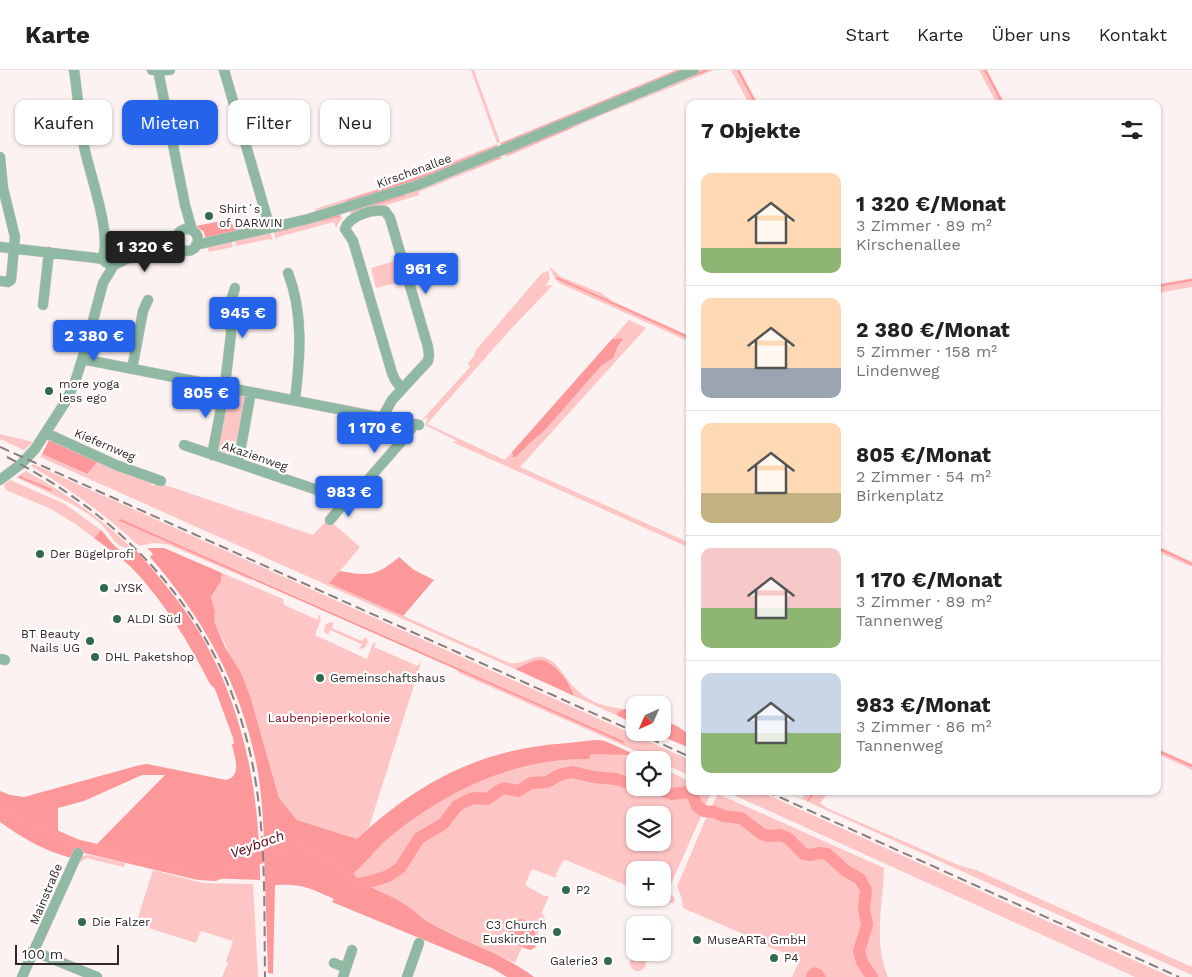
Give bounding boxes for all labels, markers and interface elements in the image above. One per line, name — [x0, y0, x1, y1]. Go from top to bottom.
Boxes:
text: Karte — [25, 21, 90, 49]
text: Start — [845, 24, 889, 45]
text: Karte — [917, 24, 964, 45]
text: Über uns — [992, 24, 1071, 45]
text: Kontakt — [1099, 24, 1167, 45]
chip: Kaufen — [15, 100, 112, 145]
chip: Mieten — [122, 100, 218, 145]
chip: Filter — [228, 100, 310, 145]
chip: Neu — [320, 100, 390, 145]
icon: filters — [1118, 116, 1146, 144]
text: 7 Objekte — [701, 118, 801, 143]
street label: Kirschenallee — [375, 151, 453, 191]
text: 1 320 €/Monat — [856, 191, 1006, 216]
icon: home — [741, 193, 801, 253]
place label: Shirt´s of DARWIN — [219, 202, 283, 230]
marker: Shirt´s of DARWIN — [203, 210, 215, 222]
text: 3 Zimmer · 89 m² — [856, 216, 992, 235]
pin: 1 320 € — [99, 230, 191, 273]
text: Kirschenallee — [856, 235, 961, 254]
text: 1 320 € — [117, 237, 173, 256]
pin: 961 € — [391, 252, 461, 295]
text: 961 € — [405, 259, 447, 278]
pin: 945 € — [208, 296, 278, 339]
text: 945 € — [220, 303, 266, 322]
text: 2 380 €/Monat — [856, 317, 1010, 342]
icon: home — [741, 318, 801, 378]
pin: 2 380 € — [48, 320, 140, 362]
text: 2 380 € — [64, 326, 124, 345]
text: 5 Zimmer · 158 m² — [856, 342, 997, 361]
text: Lindenweg — [856, 361, 940, 380]
pin: 805 € — [171, 376, 241, 419]
place label: more yoga less ego — [59, 377, 120, 405]
text: 805 € — [183, 383, 229, 402]
marker: more yoga less ego — [43, 385, 55, 397]
pin: 1 170 € — [329, 412, 421, 454]
text: 1 170 € — [348, 418, 402, 437]
street label: Kiefernweg — [72, 426, 138, 464]
street label: Akazienweg — [220, 438, 290, 474]
text: 805 €/Monat — [856, 442, 991, 467]
icon: home — [741, 443, 801, 503]
text: 2 Zimmer · 54 m² — [856, 467, 991, 486]
pin: 983 € — [314, 476, 384, 518]
text: 983 € — [326, 482, 372, 501]
text: Birkenplatz — [856, 486, 944, 505]
place label: Der Bügelprofi — [50, 547, 134, 561]
marker: Der Bügelprofi — [34, 548, 46, 560]
text: 1 170 €/Monat — [856, 567, 1002, 592]
icon: home — [741, 568, 801, 628]
place label: JYSK — [114, 581, 143, 595]
marker: JYSK — [98, 582, 110, 594]
text: 3 Zimmer · 89 m² — [856, 592, 992, 611]
text: Tannenweg — [856, 611, 943, 630]
place label: ALDI Süd — [127, 612, 181, 626]
marker: ALDI Süd — [111, 613, 123, 625]
place label: BT Beauty Nails UG — [21, 627, 81, 655]
marker: BT Beauty Nails UG — [84, 635, 96, 647]
place label: DHL Paketshop — [105, 650, 194, 664]
marker: DHL Paketshop — [89, 651, 101, 663]
place label: Gemeinschaftshaus — [330, 671, 445, 685]
marker: Gemeinschaftshaus — [314, 672, 326, 684]
text: 983 €/Monat — [856, 692, 991, 717]
icon: home — [741, 693, 801, 753]
north arrow — [626, 696, 671, 741]
map controls — [626, 696, 671, 961]
park label: Laubenpieperkolonie — [268, 711, 390, 725]
text: 3 Zimmer · 86 m² — [856, 717, 992, 736]
text: Tannenweg — [856, 736, 943, 755]
button: locate — [626, 751, 671, 796]
button: layers — [626, 806, 671, 851]
water label: Veybach — [228, 827, 286, 861]
street label: Mainstraße — [27, 861, 65, 927]
button: + — [626, 861, 671, 906]
place label: P2 — [576, 883, 590, 897]
marker: P2 — [560, 884, 572, 896]
place label: Die Falzer — [92, 915, 150, 929]
marker: Die Falzer — [76, 916, 88, 928]
button: − — [626, 916, 671, 961]
place label: C3 Church Euskirchen — [483, 918, 547, 946]
marker: C3 Church Euskirchen — [551, 926, 563, 938]
place label: MuseARTa GmbH — [707, 933, 806, 947]
marker: MuseARTa GmbH — [691, 934, 703, 946]
scale bar — [15, 942, 119, 965]
text: 100 m — [22, 946, 63, 962]
place label: P4 — [784, 951, 798, 965]
marker: P4 — [768, 952, 780, 964]
place label: Galerie3 — [550, 954, 598, 968]
marker: Galerie3 — [602, 955, 614, 967]

